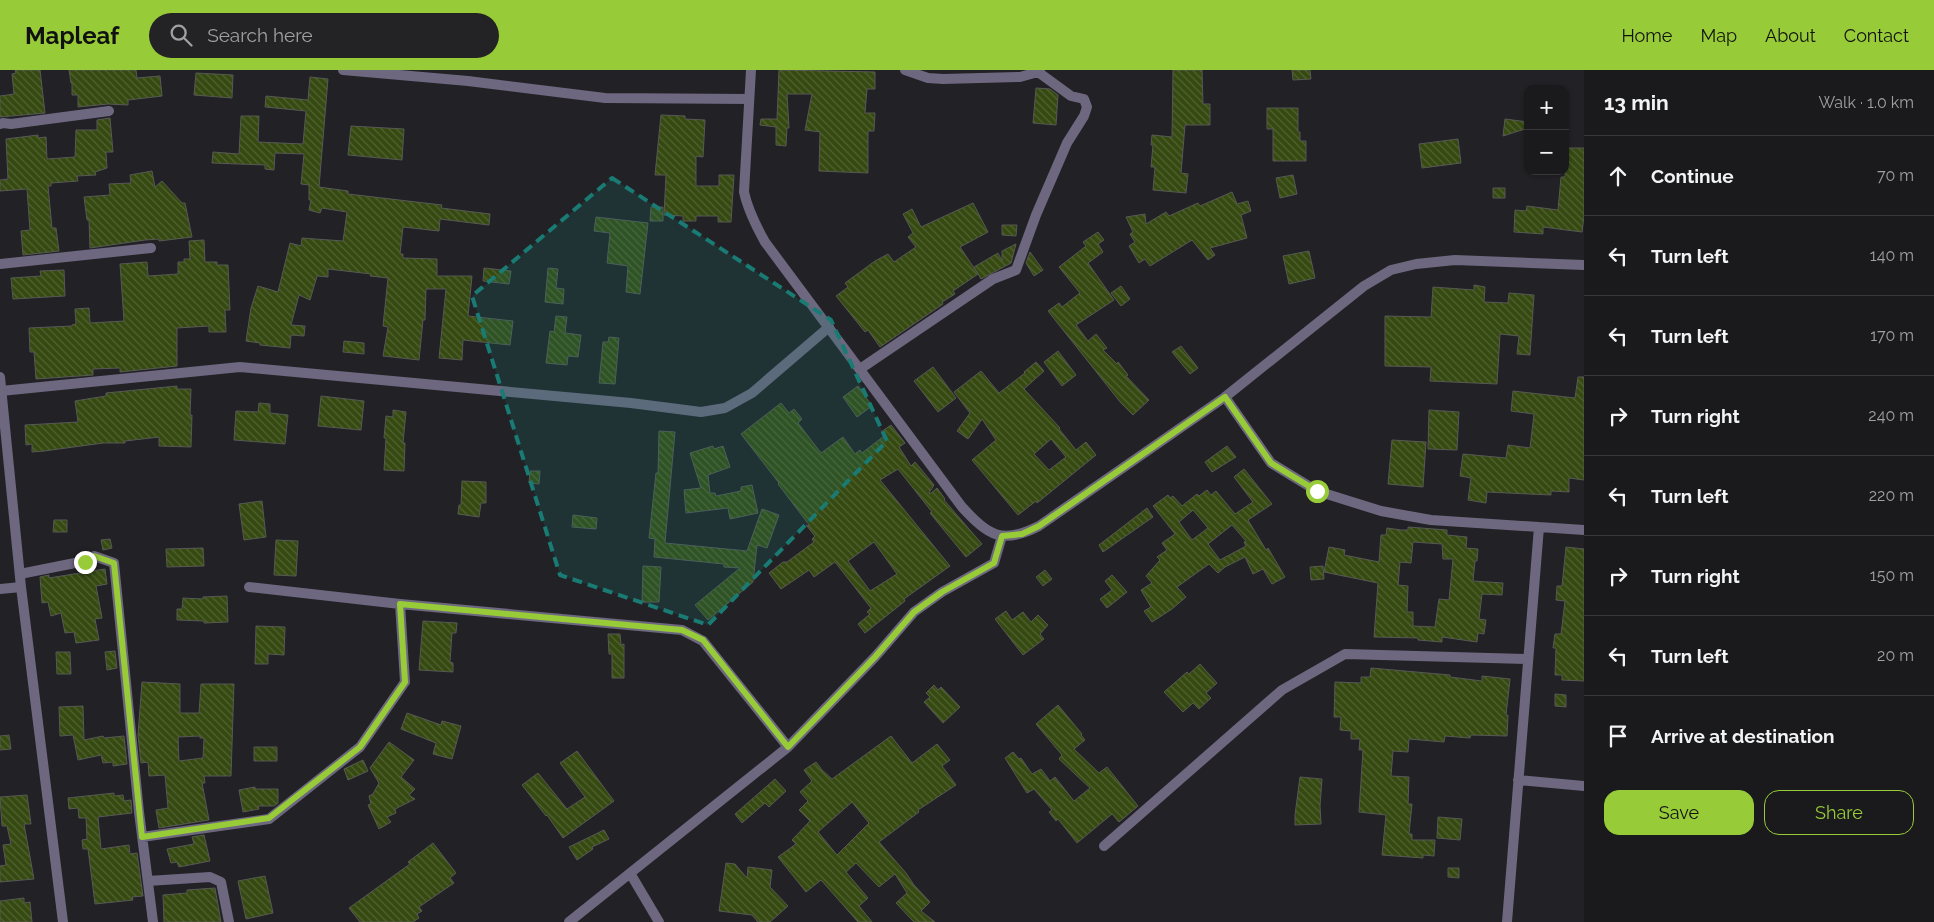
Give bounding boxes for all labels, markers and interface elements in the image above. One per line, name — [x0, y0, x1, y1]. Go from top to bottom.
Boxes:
search box — [149, 13, 499, 58]
text: Mapleaf — [25, 21, 119, 50]
icon: search — [167, 21, 195, 49]
text: Search here — [207, 24, 313, 46]
text: Home — [1621, 25, 1672, 46]
text: Map — [1700, 25, 1737, 46]
text: About — [1765, 25, 1816, 46]
text: Contact — [1844, 25, 1909, 46]
map controls — [1524, 85, 1569, 175]
button: + — [1524, 85, 1569, 130]
text: 13 min — [1604, 90, 1669, 115]
text: Walk · 1.0 km — [1818, 93, 1914, 112]
button: − — [1524, 130, 1569, 175]
icon: ahead — [1604, 162, 1632, 190]
text: Continue — [1651, 165, 1734, 187]
text: 70 m — [1877, 166, 1914, 185]
icon: left — [1604, 242, 1632, 270]
text: Turn left — [1651, 245, 1728, 267]
text: 140 m — [1870, 246, 1914, 265]
icon: left — [1604, 322, 1632, 350]
text: Turn left — [1651, 325, 1728, 347]
text: 170 m — [1870, 326, 1914, 345]
icon: right — [1604, 402, 1632, 430]
text: Turn right — [1651, 405, 1740, 427]
text: 240 m — [1868, 406, 1914, 425]
route start — [1306, 480, 1329, 503]
icon: left — [1604, 482, 1632, 510]
text: Turn left — [1651, 485, 1728, 507]
text: 220 m — [1869, 486, 1914, 505]
route end — [74, 551, 97, 574]
icon: right — [1604, 562, 1632, 590]
text: Turn right — [1651, 565, 1740, 587]
text: 150 m — [1870, 566, 1914, 585]
icon: left — [1604, 642, 1632, 670]
text: Turn left — [1651, 645, 1728, 667]
text: 20 m — [1877, 646, 1914, 665]
icon: arrive — [1604, 722, 1632, 750]
text: Arrive at destination — [1651, 725, 1835, 747]
button: Save — [1604, 790, 1754, 835]
button: Share — [1764, 790, 1914, 835]

